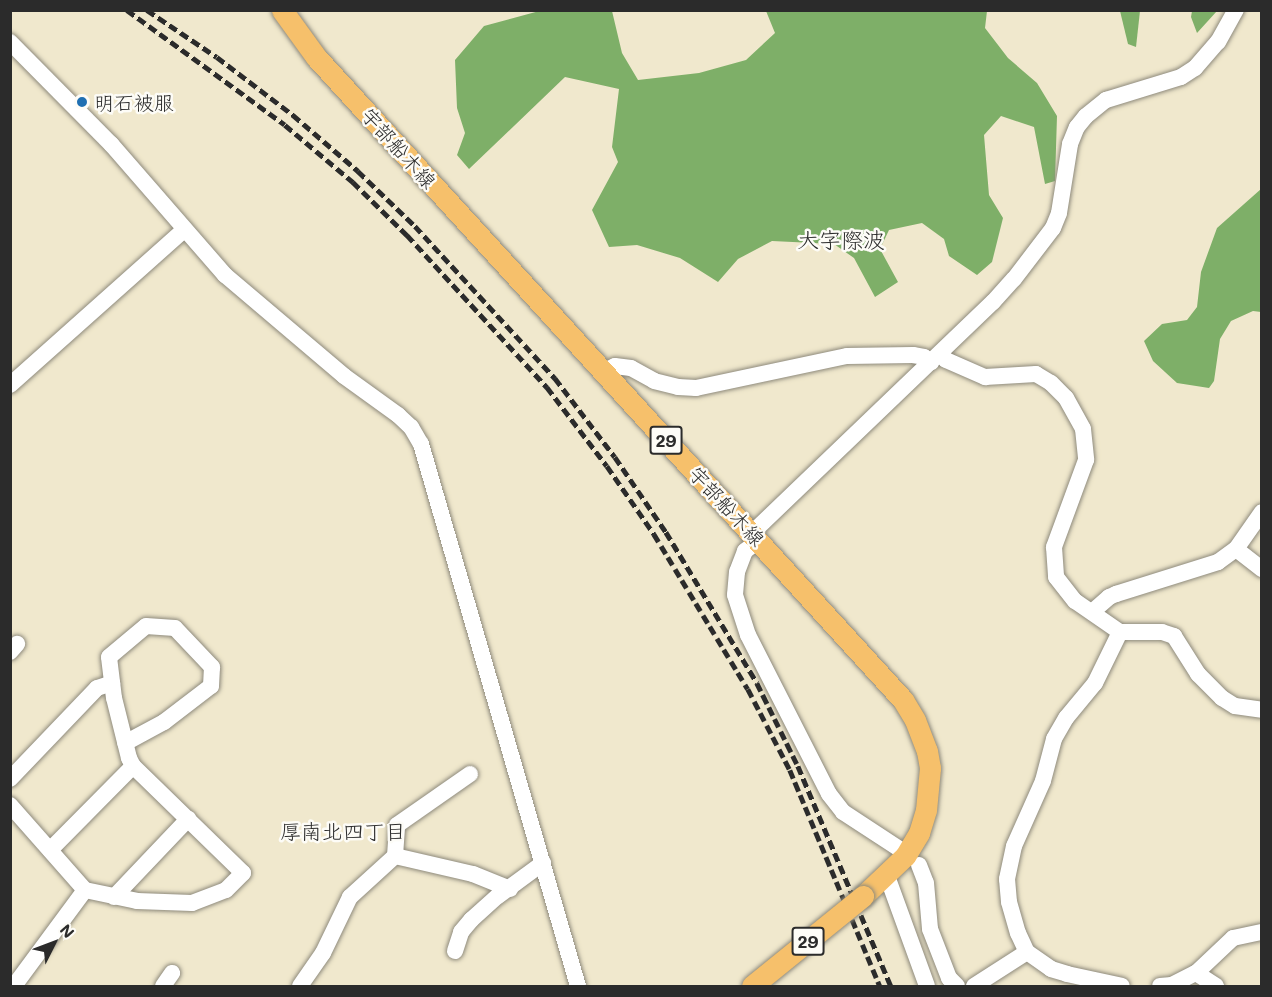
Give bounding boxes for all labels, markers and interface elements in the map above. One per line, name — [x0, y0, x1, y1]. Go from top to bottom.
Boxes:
place label: 明石被服 — [94, 90, 174, 114]
marker: 明石被服 — [75, 95, 89, 109]
street label: 宇部船木線 — [357, 103, 441, 193]
district label: 大字際波 — [797, 227, 885, 253]
road number: 29 — [650, 425, 682, 455]
street label: 宇部船木線 — [684, 461, 770, 551]
district label: 厚南北四丁目 — [280, 818, 406, 844]
north arrow — [24, 913, 84, 973]
text: N — [56, 919, 80, 942]
road number: 29 — [792, 926, 824, 956]

